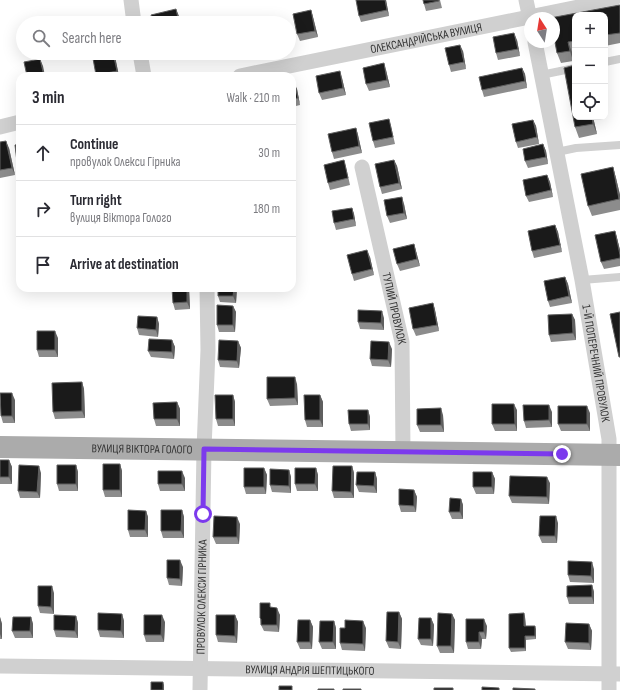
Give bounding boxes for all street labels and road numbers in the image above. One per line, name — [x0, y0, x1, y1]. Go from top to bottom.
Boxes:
street label: ОЛЕКСАНДРІЙСЬКА ВУЛИЦЯ — [369, 20, 483, 57]
street label: ТУПИЙ ПРОВУЛОК — [378, 271, 409, 346]
street label: 1-Й ПОПЕРЕЧНИЙ ПРОВУЛОК — [578, 303, 613, 424]
street label: ВУЛИЦЯ ВІКТОРА ГОЛОГО — [91, 441, 193, 457]
street label: ПРОВУЛОК ОЛЕКСИ ГІРНИКА — [194, 539, 211, 655]
street label: ВУЛИЦЯ АНДРІЯ ШЕПТИЦЬКОГО — [245, 662, 375, 679]

